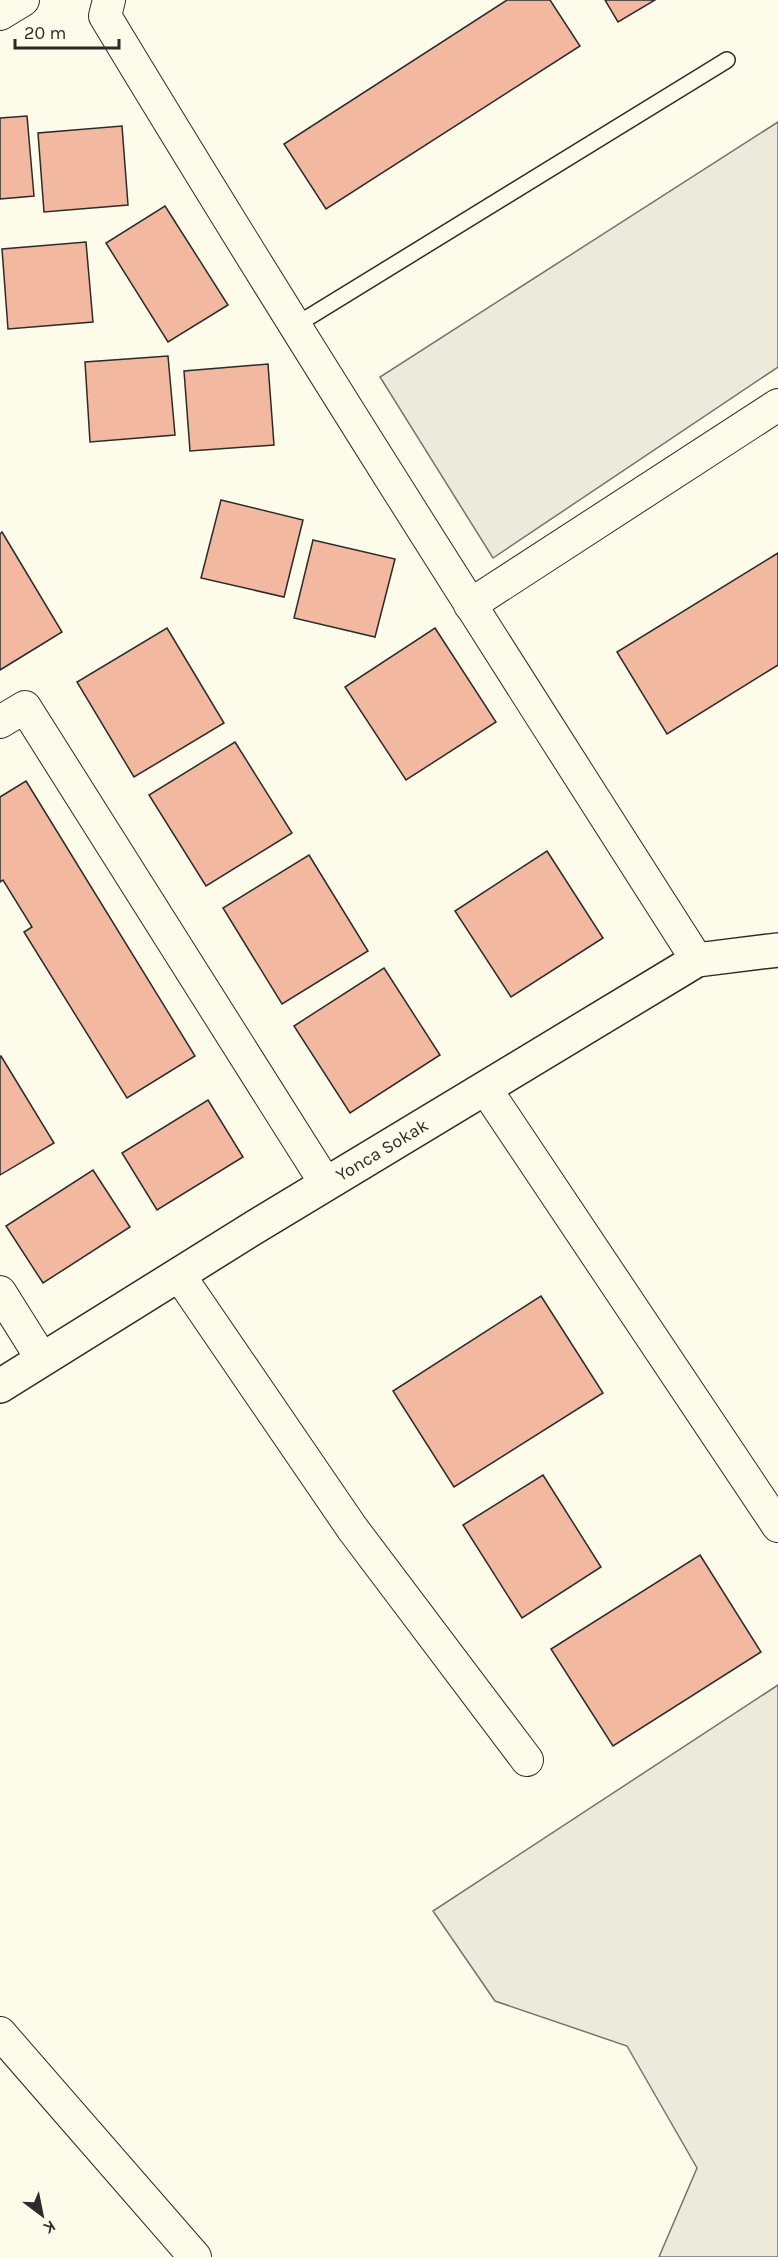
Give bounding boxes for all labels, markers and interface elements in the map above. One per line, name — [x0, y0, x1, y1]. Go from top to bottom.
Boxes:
scale bar — [15, 12, 118, 50]
text: 20 m — [24, 22, 66, 44]
street label: Yonca Sokak — [332, 1114, 432, 1186]
north arrow — [12, 2185, 72, 2245]
text: K — [40, 2216, 59, 2238]

